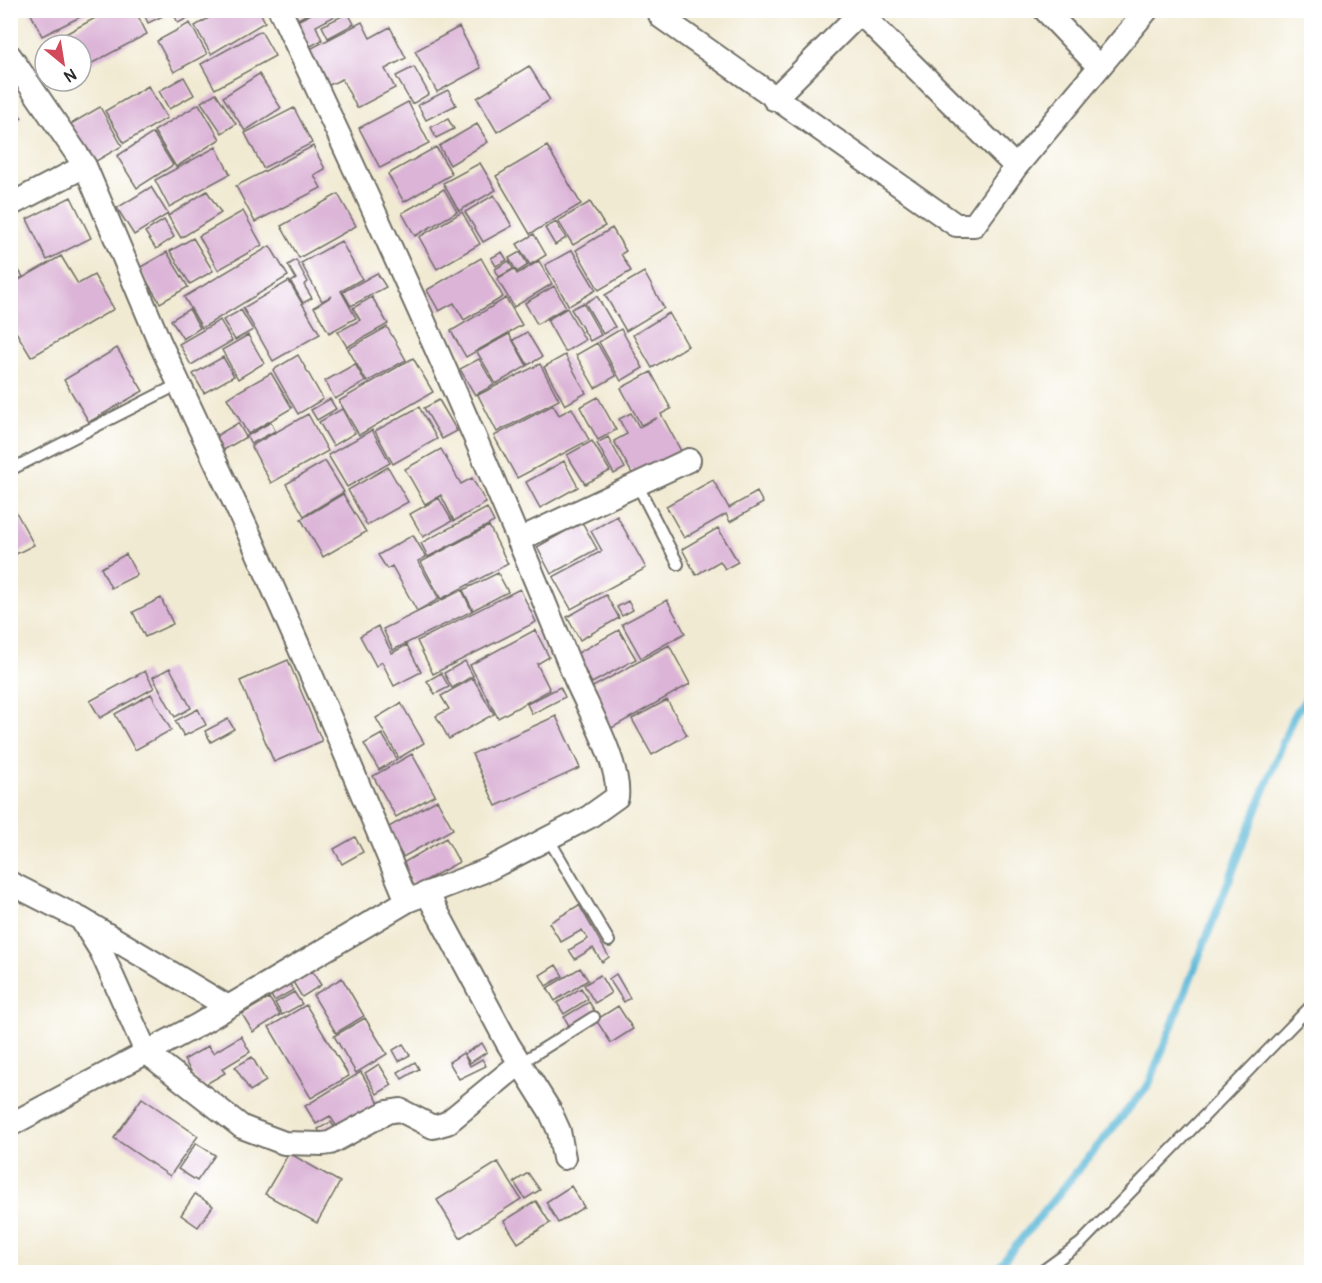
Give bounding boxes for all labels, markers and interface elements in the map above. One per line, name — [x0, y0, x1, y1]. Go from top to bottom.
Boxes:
north arrow — [33, 33, 93, 93]
text: N — [60, 64, 80, 87]

